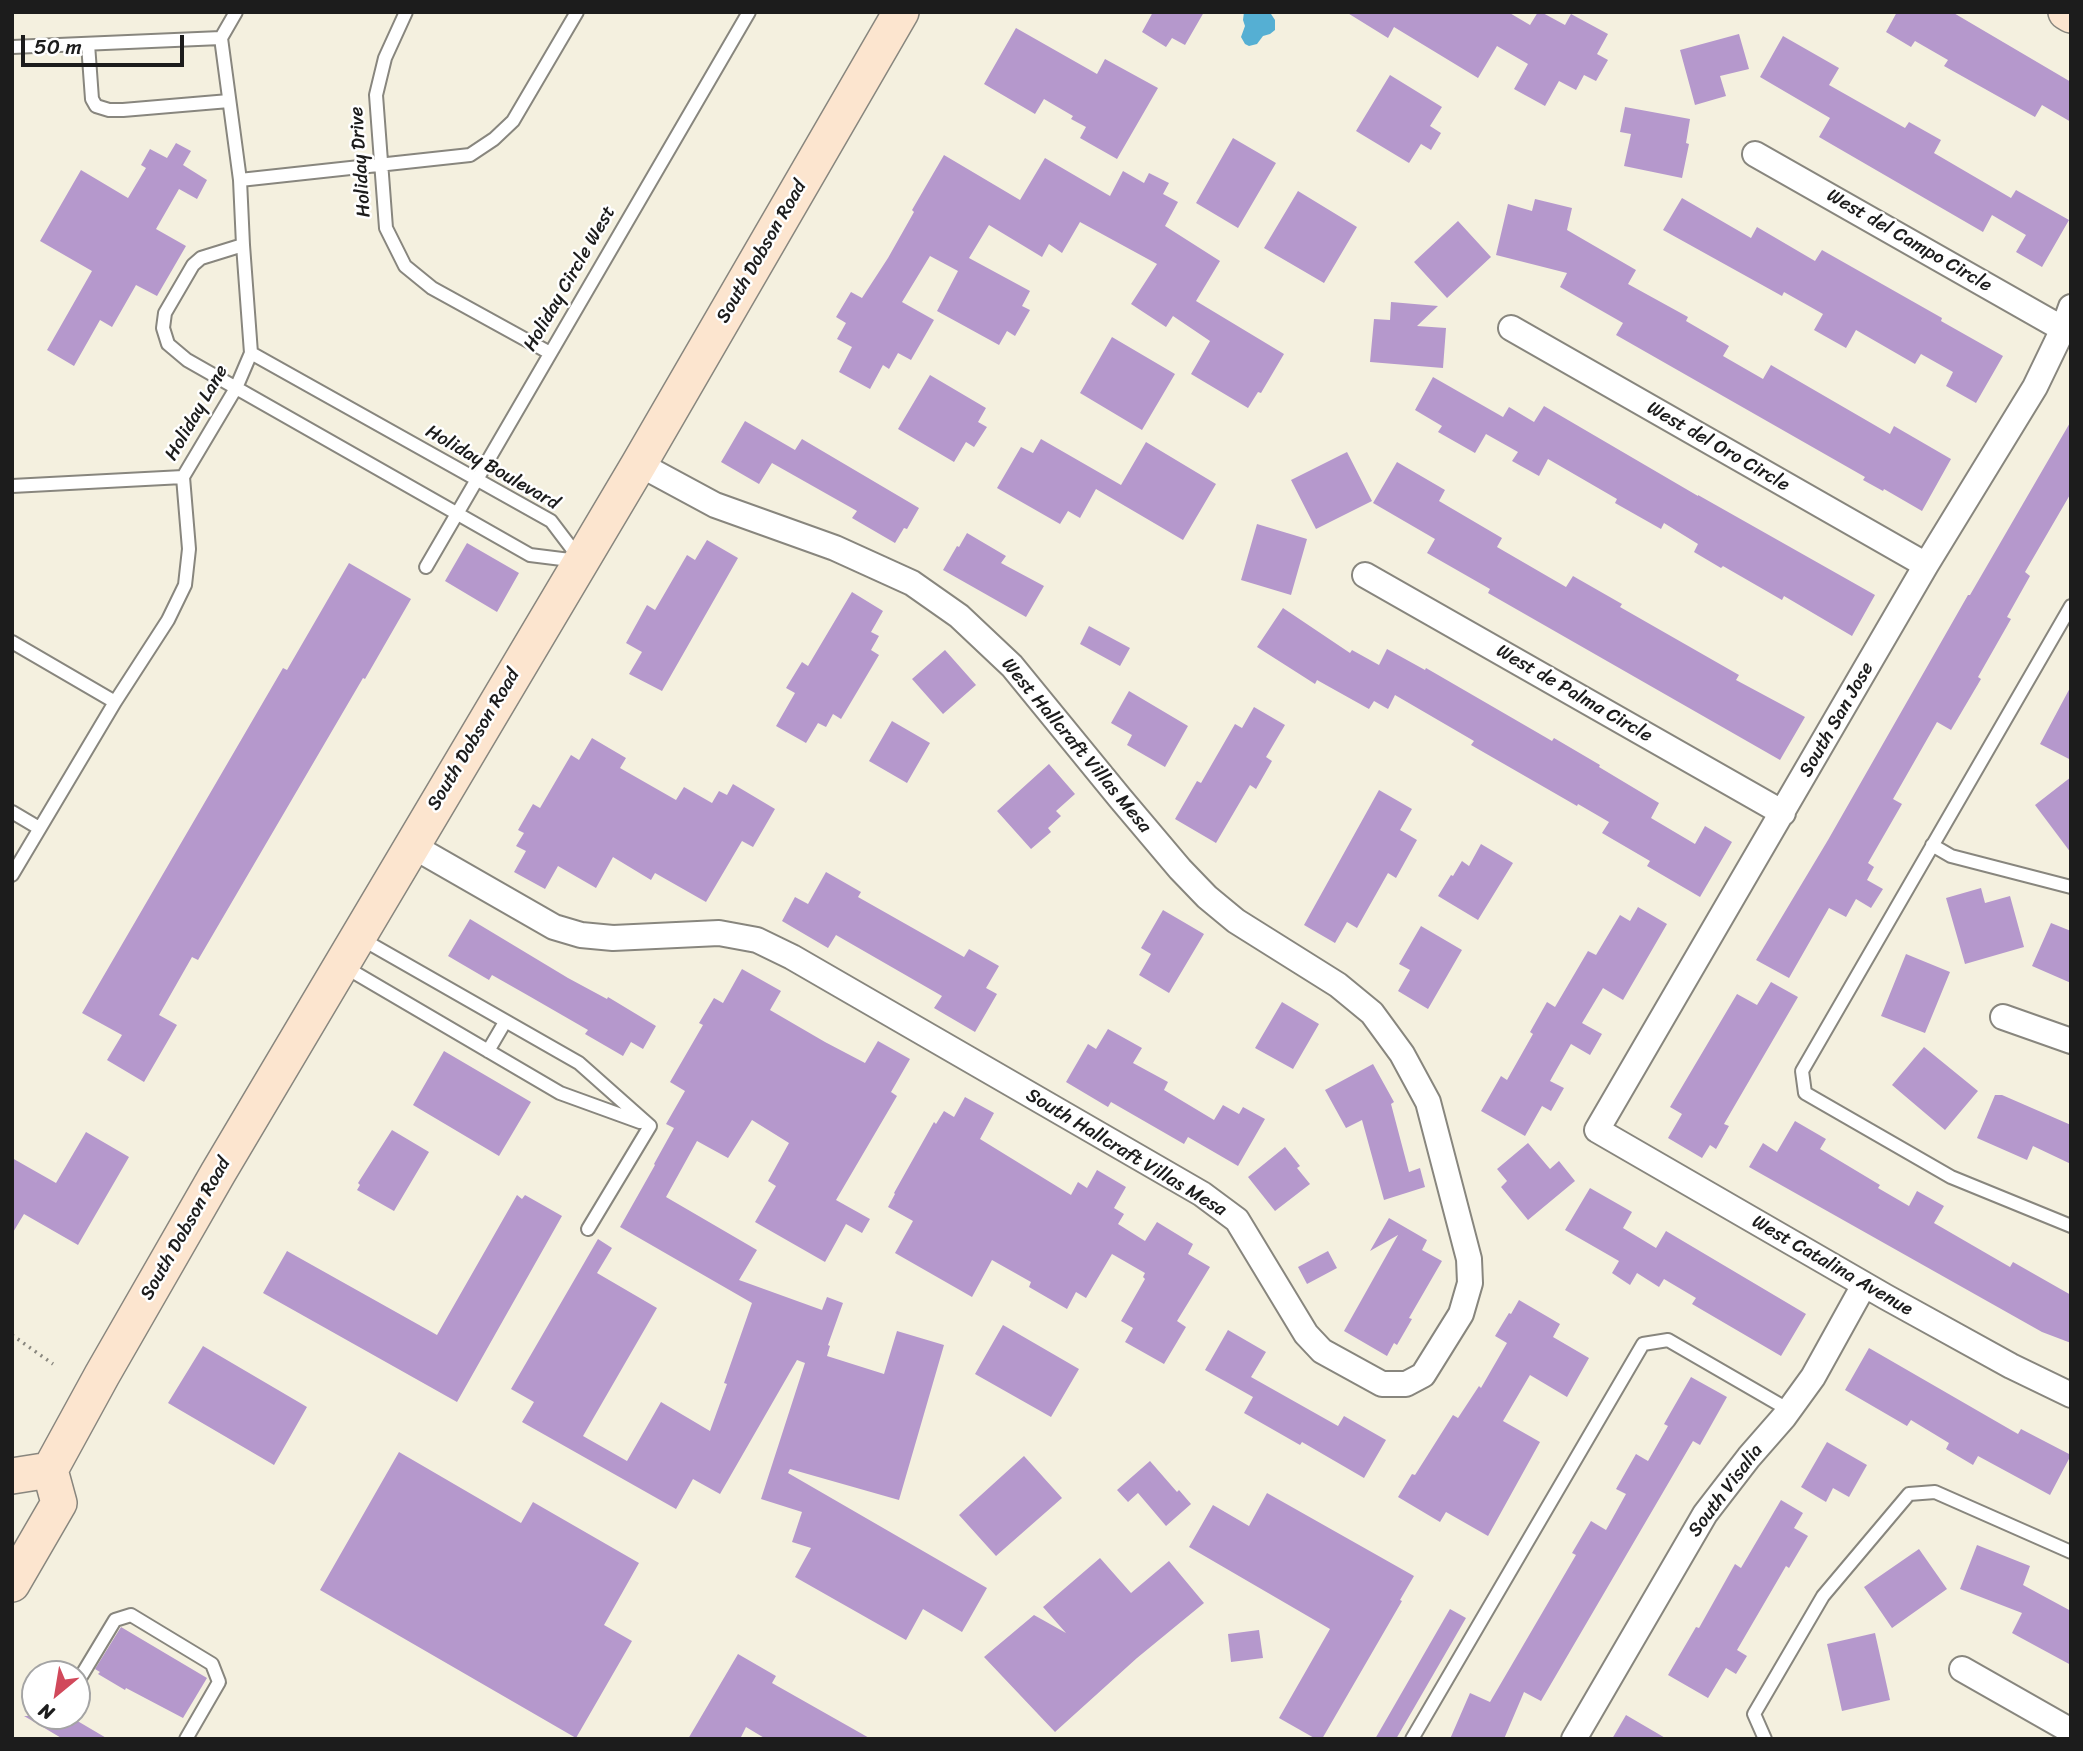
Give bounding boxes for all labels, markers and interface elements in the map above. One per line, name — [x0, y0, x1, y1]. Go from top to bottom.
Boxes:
scale bar — [24, 21, 187, 65]
text: 50 m — [34, 28, 82, 66]
street label: Holiday Drive — [346, 106, 376, 218]
street label: South Dobson Road — [712, 177, 812, 327]
street label: West del Campo Circle — [1822, 184, 1996, 298]
street label: Holiday Circle West — [519, 202, 621, 356]
street label: Holiday Lane — [161, 361, 233, 465]
street label: West del Oro Circle — [1643, 397, 1793, 497]
street label: Holiday Boulevard — [421, 420, 563, 516]
street label: West de Palma Circle — [1492, 640, 1656, 748]
street label: West Hallcraft Villas Mesa — [996, 654, 1156, 838]
street label: South San Jose — [1795, 659, 1879, 781]
street label: South Dobson Road — [423, 665, 525, 815]
street label: South Hallcraft Villas Mesa — [1022, 1084, 1230, 1222]
street label: South Dobson Road — [136, 1154, 236, 1304]
street label: West Catalina Avenue — [1748, 1211, 1916, 1321]
street label: South Visalia — [1684, 1440, 1768, 1542]
north arrow — [21, 1660, 91, 1730]
text: N — [32, 1694, 60, 1729]

